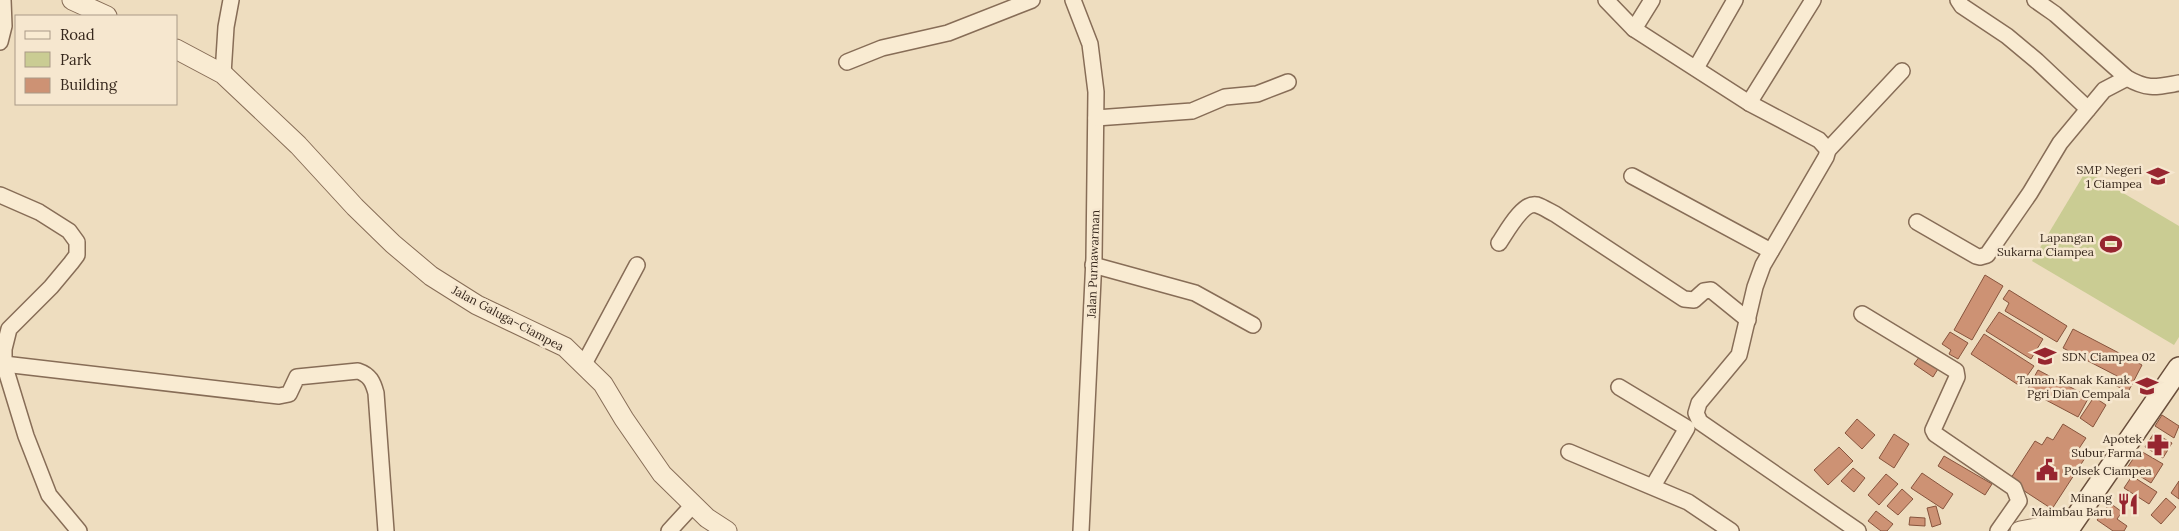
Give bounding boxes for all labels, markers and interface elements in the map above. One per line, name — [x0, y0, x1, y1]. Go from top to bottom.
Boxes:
legend — [15, 15, 178, 105]
text: Road — [60, 25, 95, 44]
text: Park — [60, 50, 91, 69]
text: Building — [60, 75, 118, 94]
place label: SMP Negeri 1 Ciampea — [2077, 162, 2142, 191]
school or university icon: SMP Negeri 1 Ciampea — [2145, 163, 2171, 189]
street label: Jalan Purnawarman — [1084, 210, 1102, 319]
place label: Lapangan Sukarna Ciampea — [1997, 230, 2094, 259]
sports icon: Lapangan Sukarna Ciampea — [2098, 231, 2124, 257]
street label: Jalan Galuga–Ciampea — [449, 282, 567, 354]
school or university icon: SDN Ciampea 02 — [2032, 343, 2058, 369]
place label: SDN Ciampea 02 — [2062, 349, 2155, 364]
place label: Taman Kanak Kanak Pgri Dian Cempala — [2017, 372, 2131, 401]
school or university icon: Taman Kanak Kanak Pgri Dian Cempala — [2134, 373, 2160, 399]
place label: Apotek Subur Farma — [2071, 431, 2143, 460]
pharmacy icon: Apotek Subur Farma — [2145, 432, 2171, 458]
public building icon: Polsek Ciampea — [2034, 457, 2060, 483]
place label: Polsek Ciampea — [2064, 463, 2152, 478]
place label: Minang Maimbau Baru — [2031, 490, 2112, 519]
restaurant icon: Minang Maimbau Baru — [2115, 491, 2141, 517]

